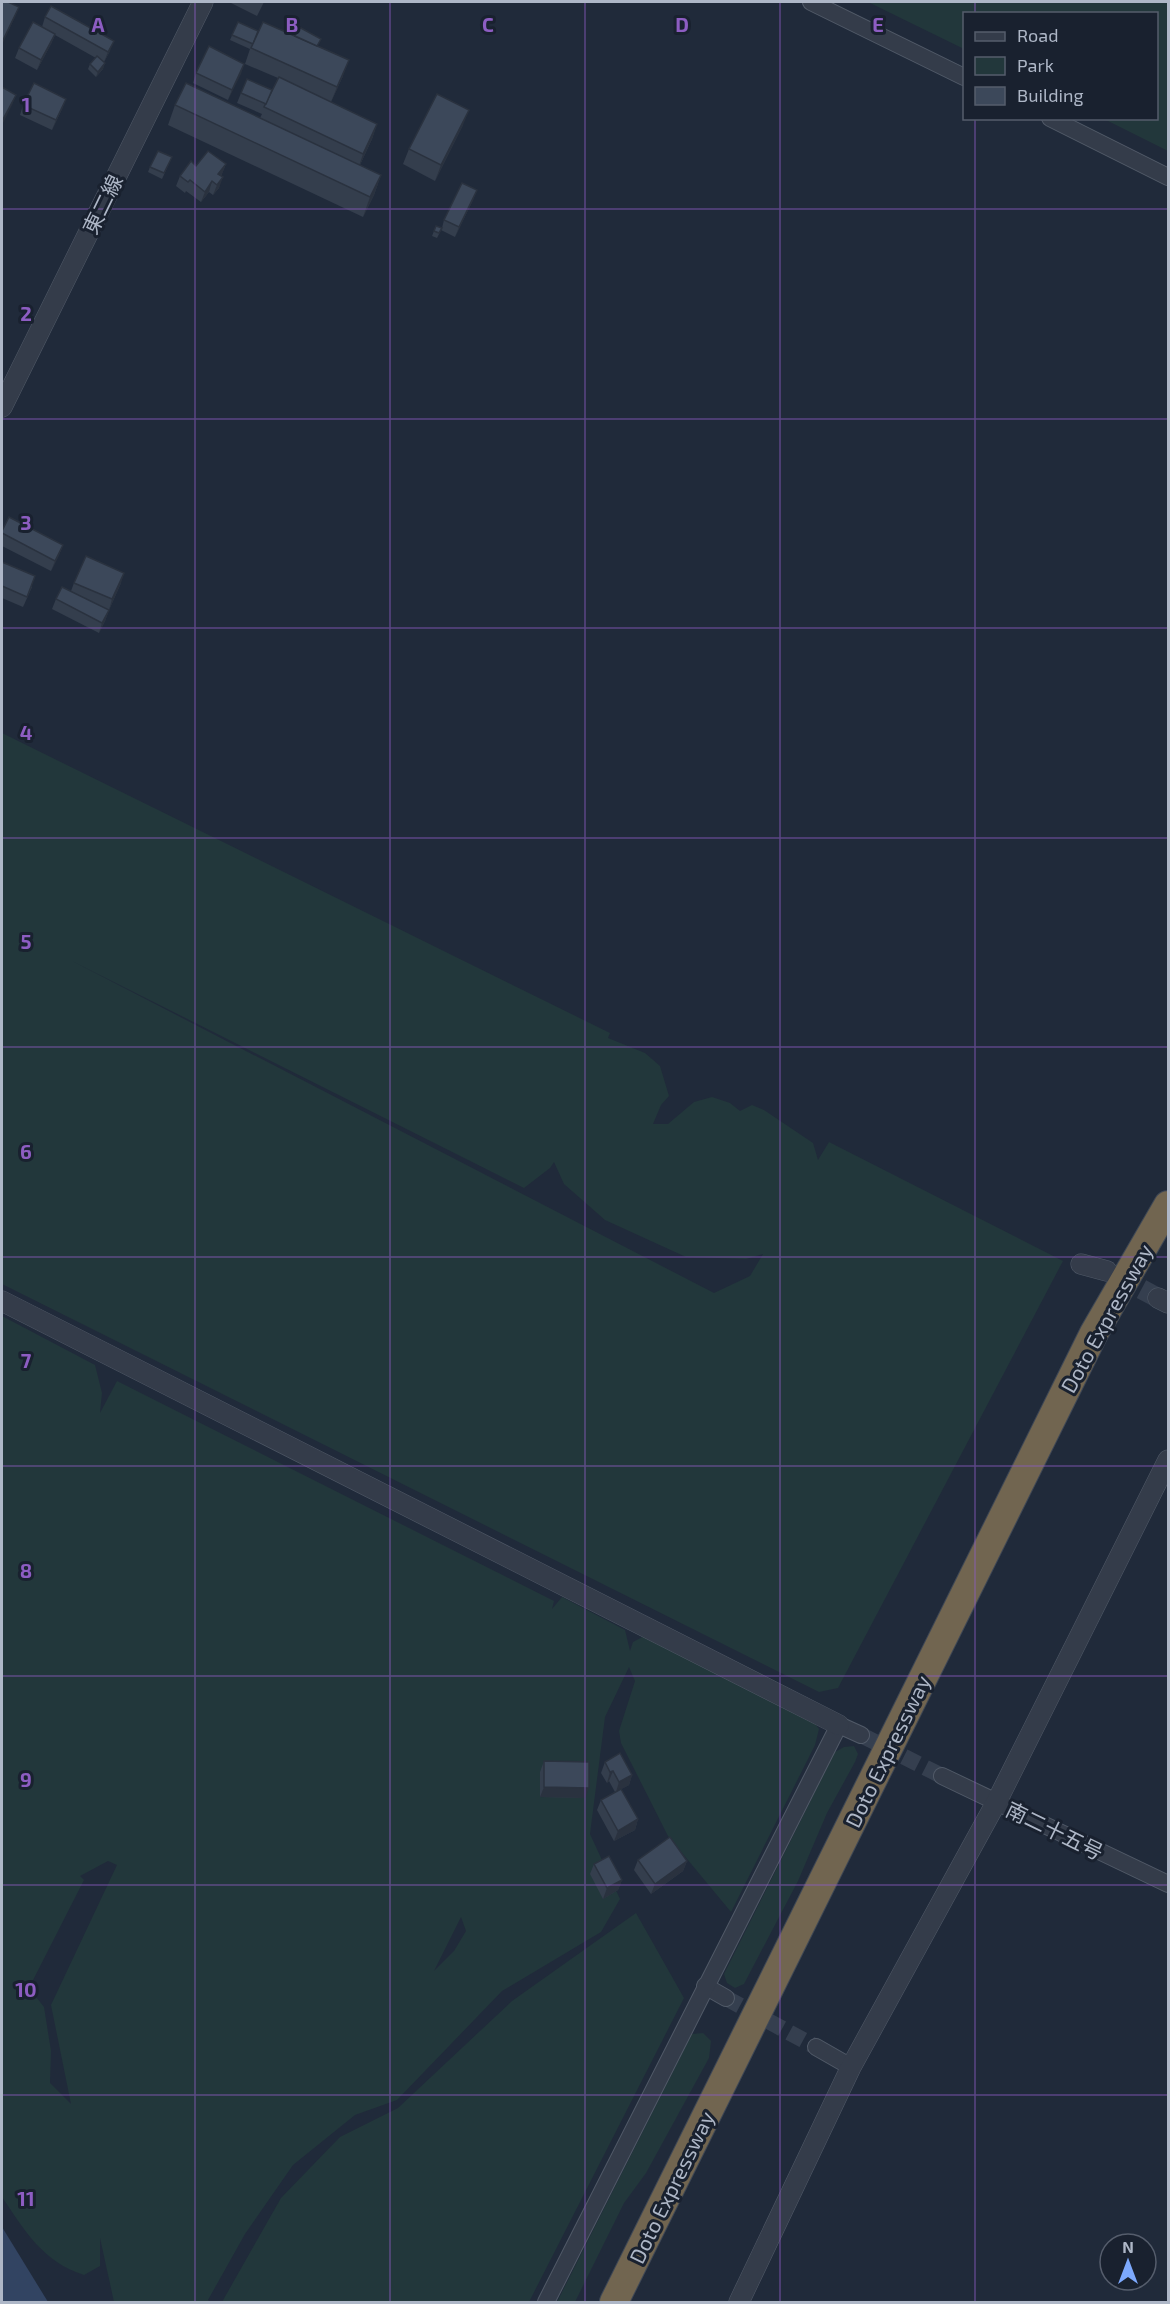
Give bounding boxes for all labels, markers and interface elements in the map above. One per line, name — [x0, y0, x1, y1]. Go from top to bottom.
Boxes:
text: A — [91, 12, 105, 36]
text: B — [286, 12, 298, 36]
text: C — [482, 12, 494, 36]
text: D — [675, 12, 689, 36]
text: E — [872, 12, 884, 36]
legend — [963, 12, 1158, 120]
text: Road — [1017, 24, 1058, 46]
text: Park — [1017, 54, 1054, 76]
text: Building — [1017, 84, 1084, 106]
text: 1 — [22, 92, 30, 116]
street label: 東二線 — [77, 170, 127, 238]
text: 2 — [20, 301, 32, 325]
text: 3 — [20, 510, 32, 534]
text: 4 — [20, 720, 33, 744]
text: 5 — [20, 929, 32, 953]
text: 6 — [20, 1139, 32, 1163]
street label: Doto Expressway — [1055, 1239, 1157, 1397]
text: 7 — [21, 1348, 32, 1372]
text: 8 — [20, 1558, 32, 1582]
street label: Doto Expressway — [839, 1671, 935, 1831]
text: 9 — [20, 1767, 32, 1791]
street label: 南二十五号 — [1002, 1796, 1108, 1864]
text: 10 — [15, 1977, 37, 2001]
street label: Doto Expressway — [623, 2107, 719, 2267]
text: 11 — [17, 2186, 35, 2210]
north arrow — [1098, 2232, 1158, 2292]
text: N — [1122, 2237, 1134, 2256]

